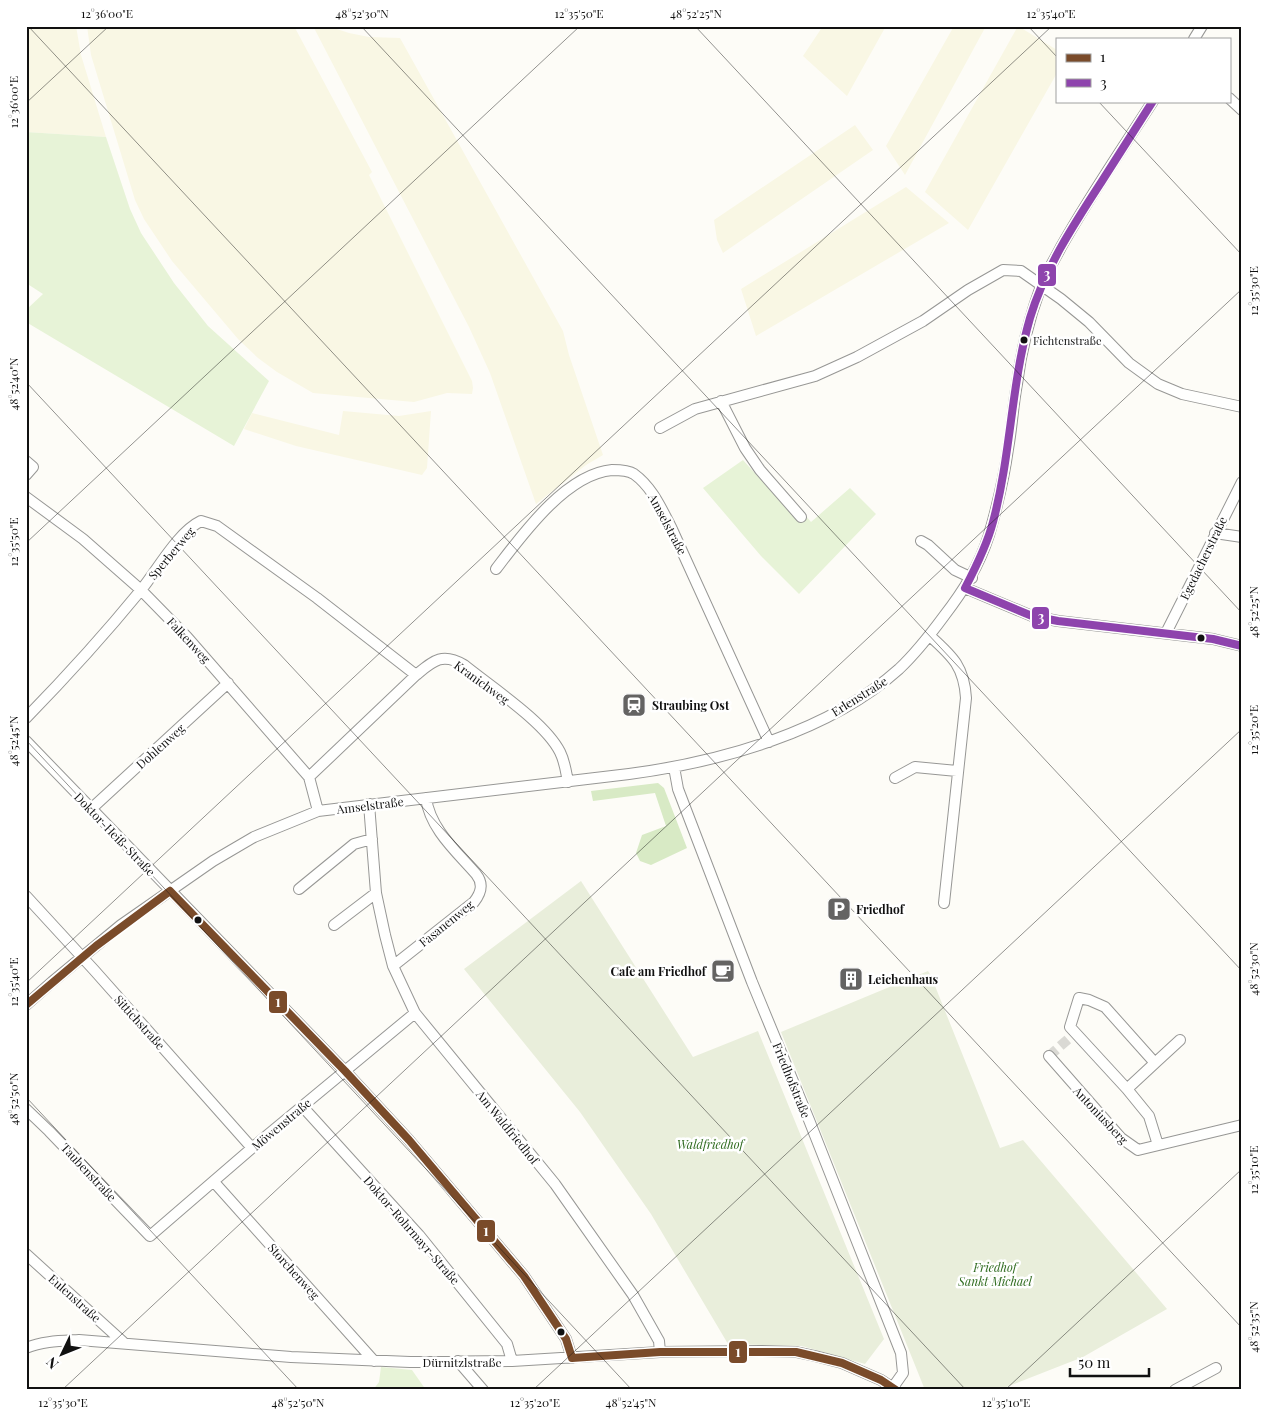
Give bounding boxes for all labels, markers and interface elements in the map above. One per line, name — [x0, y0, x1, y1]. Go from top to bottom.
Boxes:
text: 12°36'00"E — [81, 5, 133, 21]
text: 48°52'30"N — [335, 5, 389, 21]
text: 12°35'50"E — [554, 5, 604, 21]
text: 48°52'25"N — [670, 5, 722, 21]
text: 12°35'40"E — [1026, 5, 1076, 21]
legend — [1056, 38, 1230, 102]
text: 1 — [1100, 46, 1106, 66]
text: 3 — [1100, 72, 1107, 92]
text: 12°36'00"E — [5, 76, 21, 128]
line badge: 3 — [1037, 263, 1057, 287]
text: 3 — [1044, 264, 1051, 283]
text: 12°35'30"E — [1245, 266, 1261, 316]
place label: Fichtenstraße — [1033, 333, 1102, 348]
marker: Fichtenstraße — [1019, 335, 1029, 345]
text: 48°52'40"N — [5, 357, 21, 411]
street label: Amselstraße — [645, 490, 691, 557]
street label: Egedacherstraße — [1176, 514, 1230, 602]
text: 12°35'50"E — [5, 517, 21, 567]
street label: Sperberweg — [144, 523, 198, 583]
text: 48°52'25"N — [1245, 586, 1261, 638]
line badge: 3 — [1031, 606, 1050, 630]
text: 3 — [1038, 607, 1045, 626]
street label: Falkenweg — [164, 614, 215, 667]
unlabelled marker — [1196, 633, 1206, 643]
street label: Kranichweg — [451, 657, 513, 708]
street label: Erlenstraße — [828, 673, 890, 719]
station icon: Straubing Ost — [621, 692, 647, 718]
place label: Straubing Ost — [652, 697, 730, 713]
text: 12°35'20"E — [1245, 705, 1261, 755]
text: 48°52'45"N — [5, 715, 21, 767]
street label: Dohlenweg — [132, 719, 188, 772]
street label: Doktor-Heiß-Straße — [71, 789, 159, 879]
street label: Amselstraße — [335, 793, 404, 817]
street label: Fasanenweg — [415, 896, 477, 950]
parking icon: Friedhof — [826, 896, 852, 922]
place label: Friedhof — [856, 901, 906, 917]
unlabelled marker — [193, 915, 203, 925]
text: 48°52'30"N — [1245, 942, 1261, 996]
text: 12°35'40"E — [5, 957, 21, 1007]
cafe icon: Cafe am Friedhof — [710, 958, 736, 984]
place label: Cafe am Friedhof — [611, 963, 708, 979]
building icon: Leichenhaus — [838, 966, 864, 992]
place label: Leichenhaus — [868, 971, 939, 987]
line badge: 1 — [268, 990, 288, 1014]
street label: Sittichstraße — [111, 991, 169, 1053]
text: 1 — [275, 992, 281, 1011]
street label: Friedhofstraße — [770, 1040, 814, 1120]
text: 48°52'50"N — [5, 1072, 21, 1126]
street label: Antoniusberg — [1070, 1082, 1132, 1148]
street label: Am Waldfriedhof — [473, 1086, 543, 1168]
street label: Möwenstraße — [248, 1094, 314, 1154]
park label: Waldfriedhof — [677, 1136, 745, 1152]
street label: Taubenstraße — [58, 1139, 120, 1205]
text: 12°35'10"E — [1245, 1146, 1261, 1194]
street label: Doktor-Rohrmayr-Straße — [360, 1172, 464, 1288]
line badge: 1 — [476, 1219, 496, 1243]
text: 1 — [483, 1221, 489, 1240]
street label: Storchenweg — [265, 1240, 324, 1303]
park label: Friedhof Sankt Michael — [957, 1259, 1032, 1289]
street label: Eulenstraße — [46, 1270, 104, 1326]
text: 48°52'35"N — [1245, 1301, 1261, 1353]
unlabelled marker — [556, 1327, 566, 1337]
north arrow — [38, 1328, 88, 1378]
line badge: 1 — [728, 1340, 748, 1364]
text: 1 — [735, 1342, 741, 1361]
scale bar — [1070, 1346, 1149, 1378]
text: 50 m — [1078, 1352, 1111, 1372]
text: N — [42, 1353, 63, 1373]
street label: Dürnitzlstraße — [422, 1354, 502, 1370]
text: 12°35'30"E — [38, 1394, 88, 1410]
text: 48°52'50"N — [271, 1394, 325, 1410]
text: 12°35'20"E — [510, 1394, 560, 1410]
text: 48°52'45"N — [605, 1394, 657, 1410]
text: 12°35'10"E — [982, 1394, 1030, 1410]

